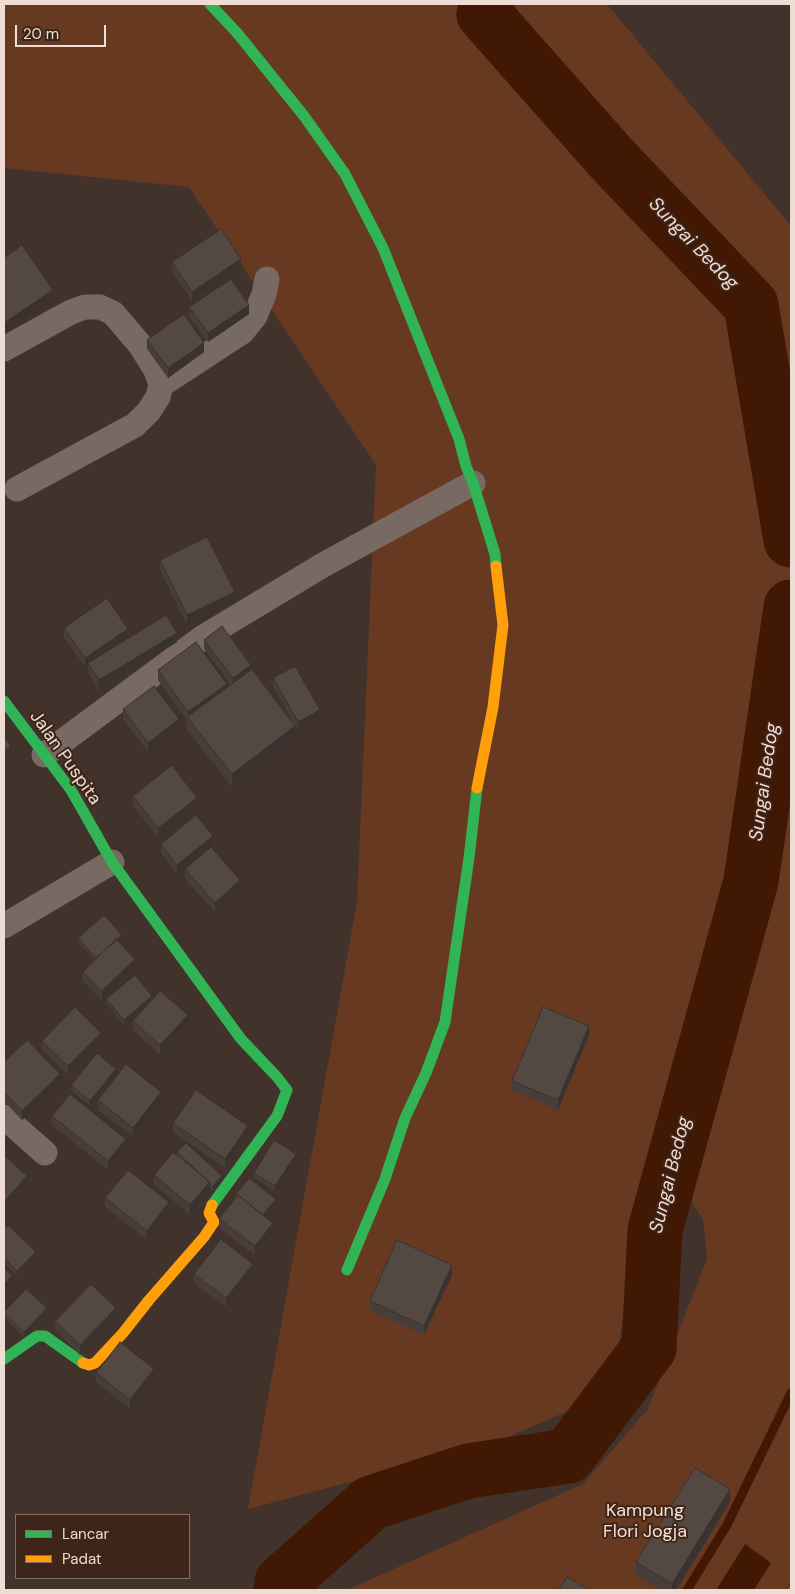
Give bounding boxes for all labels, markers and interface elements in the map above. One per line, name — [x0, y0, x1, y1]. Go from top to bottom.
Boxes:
scale bar — [18, 15, 109, 47]
text: 20 m — [23, 24, 59, 44]
water label: Sungai Bedog — [643, 193, 743, 295]
street label: Jalan Puspita — [25, 707, 105, 809]
water label: Sungai Bedog — [745, 721, 785, 843]
water label: Sungai Bedog — [645, 1114, 697, 1236]
park label: Kampung Flori Jogja — [603, 1500, 687, 1542]
legend — [15, 1514, 190, 1579]
text: Lancar — [62, 1524, 109, 1544]
text: Padat — [62, 1549, 102, 1569]

